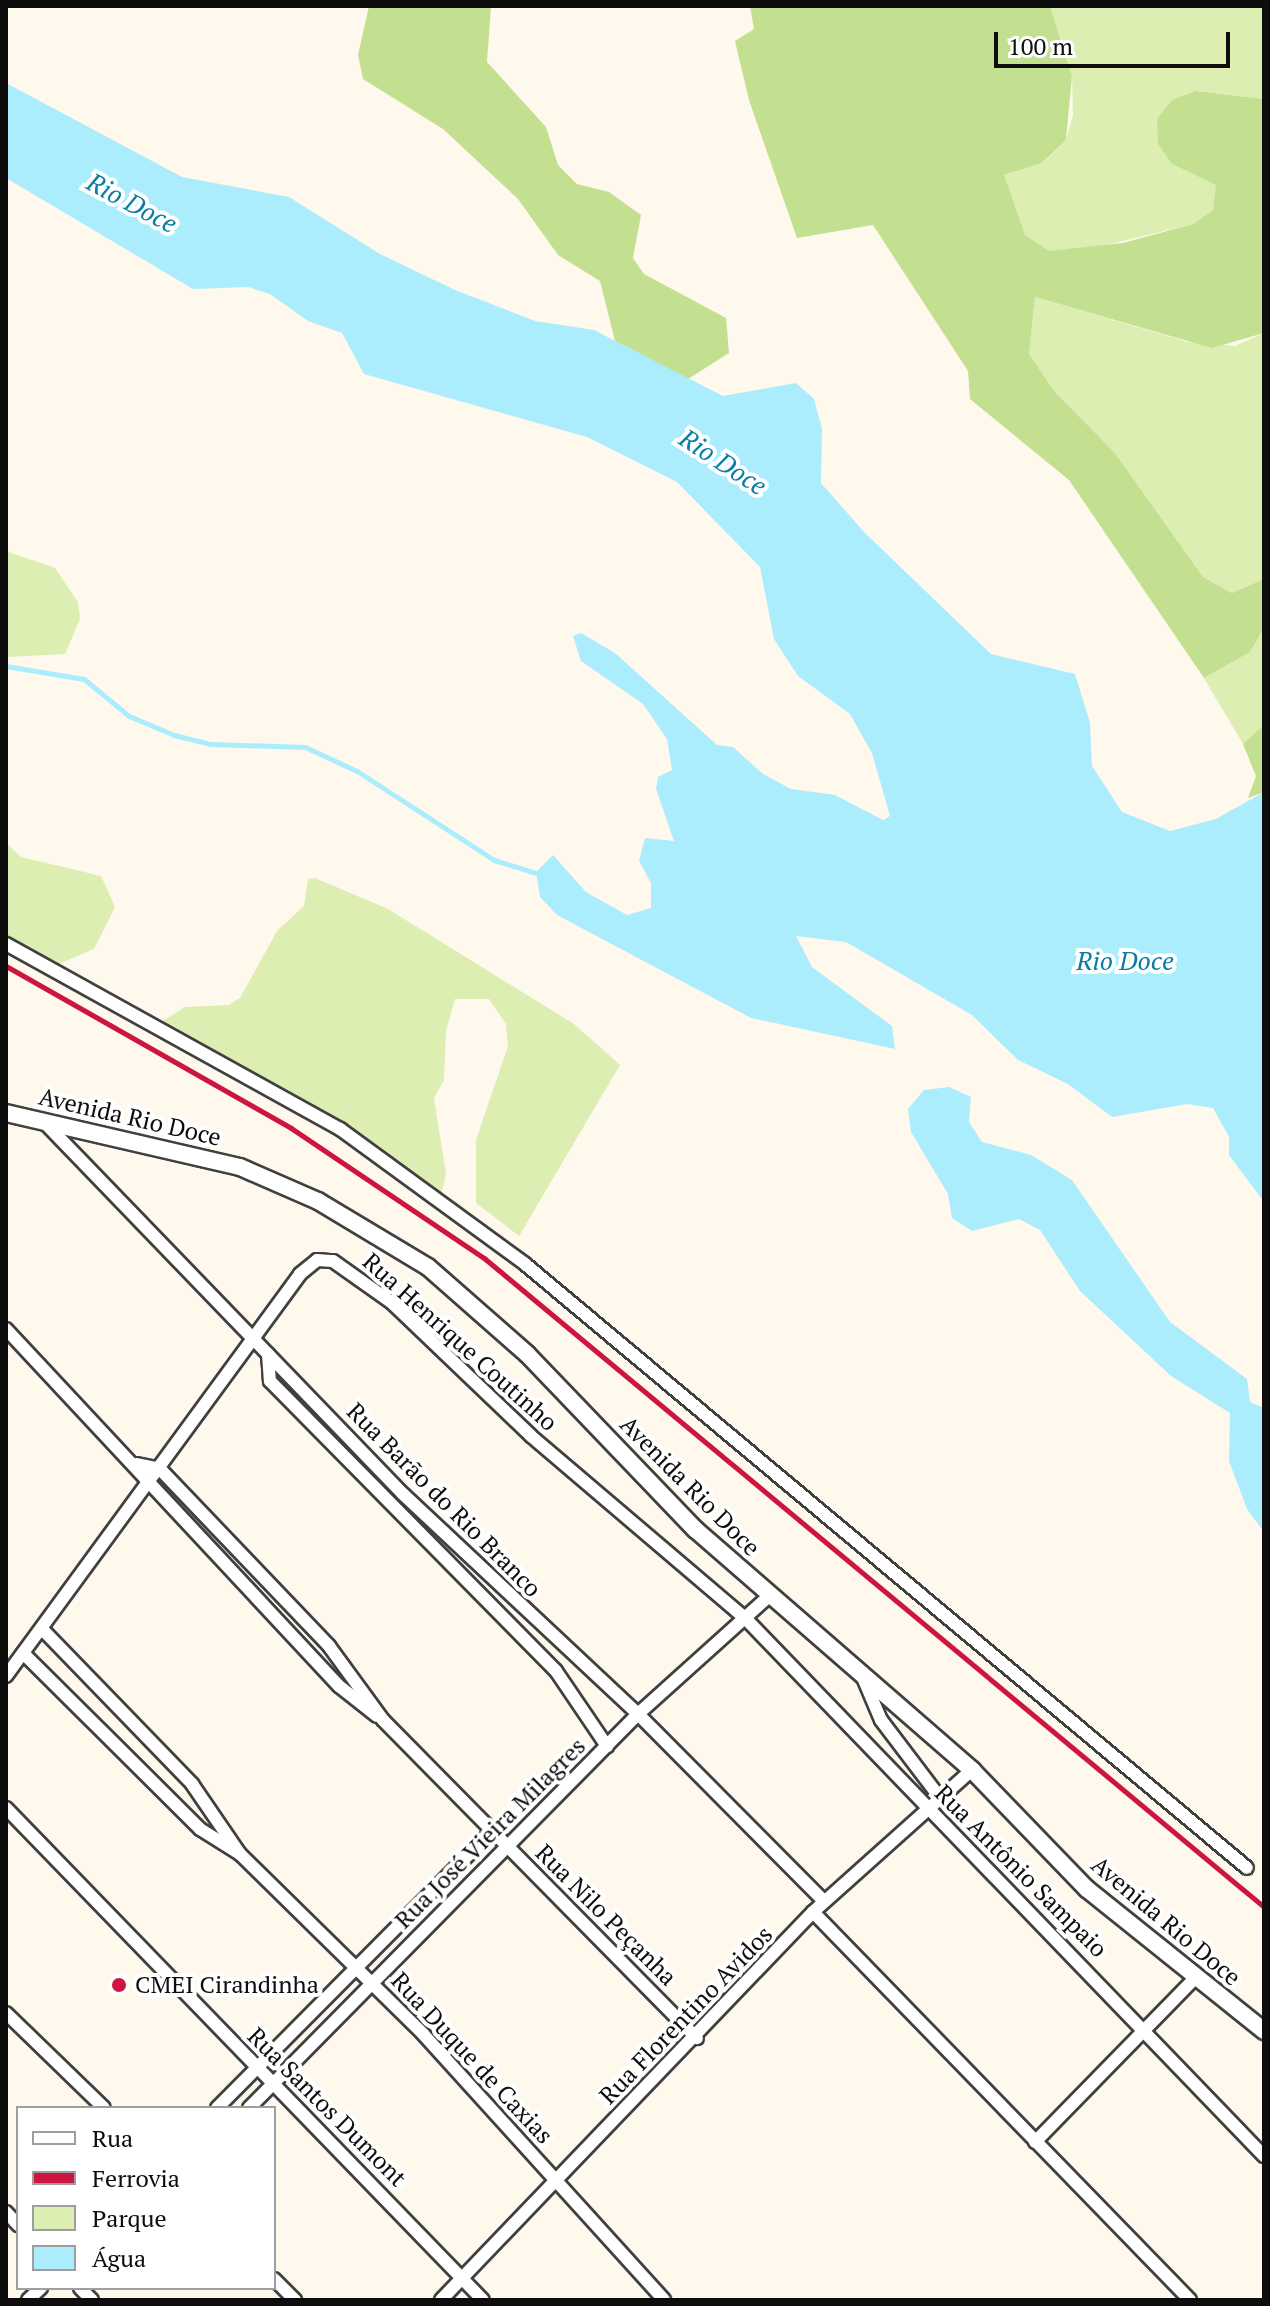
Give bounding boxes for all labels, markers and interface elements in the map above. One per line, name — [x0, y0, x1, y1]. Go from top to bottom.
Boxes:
scale bar — [998, 16, 1234, 66]
text: 100 m — [1008, 30, 1073, 62]
water label: Rio Doce — [82, 166, 182, 240]
water label: Rio Doce — [674, 422, 772, 502]
water label: Rio Doce — [1076, 945, 1174, 977]
street label: Avenida Rio Doce — [36, 1082, 224, 1152]
street label: Rua Henrique Coutinho — [357, 1247, 563, 1437]
street label: Rua Barão do Rio Branco — [341, 1397, 547, 1603]
street label: Avenida Rio Doce — [614, 1410, 766, 1562]
street label: Rua José Vieira Milagres — [388, 1731, 592, 1935]
street label: Rua Antônio Sampaio — [929, 1779, 1113, 1963]
street label: Rua Nilo Peçanha — [530, 1839, 682, 1991]
street label: Avenida Rio Doce — [1086, 1850, 1246, 1992]
street label: Rua Florentino Avidos — [593, 1920, 779, 2110]
street label: Rua Duque de Caxias — [385, 1966, 559, 2150]
place label: CMEI Cirandinha — [135, 1971, 319, 1999]
marker: CMEI Cirandinha — [110, 1976, 128, 1994]
street label: Rua Santos Dumont — [242, 2022, 412, 2192]
legend — [16, 2106, 276, 2290]
text: Rua — [92, 2122, 133, 2154]
text: Ferrovia — [92, 2162, 180, 2194]
text: Parque — [92, 2202, 167, 2234]
text: Água — [92, 2242, 146, 2274]

